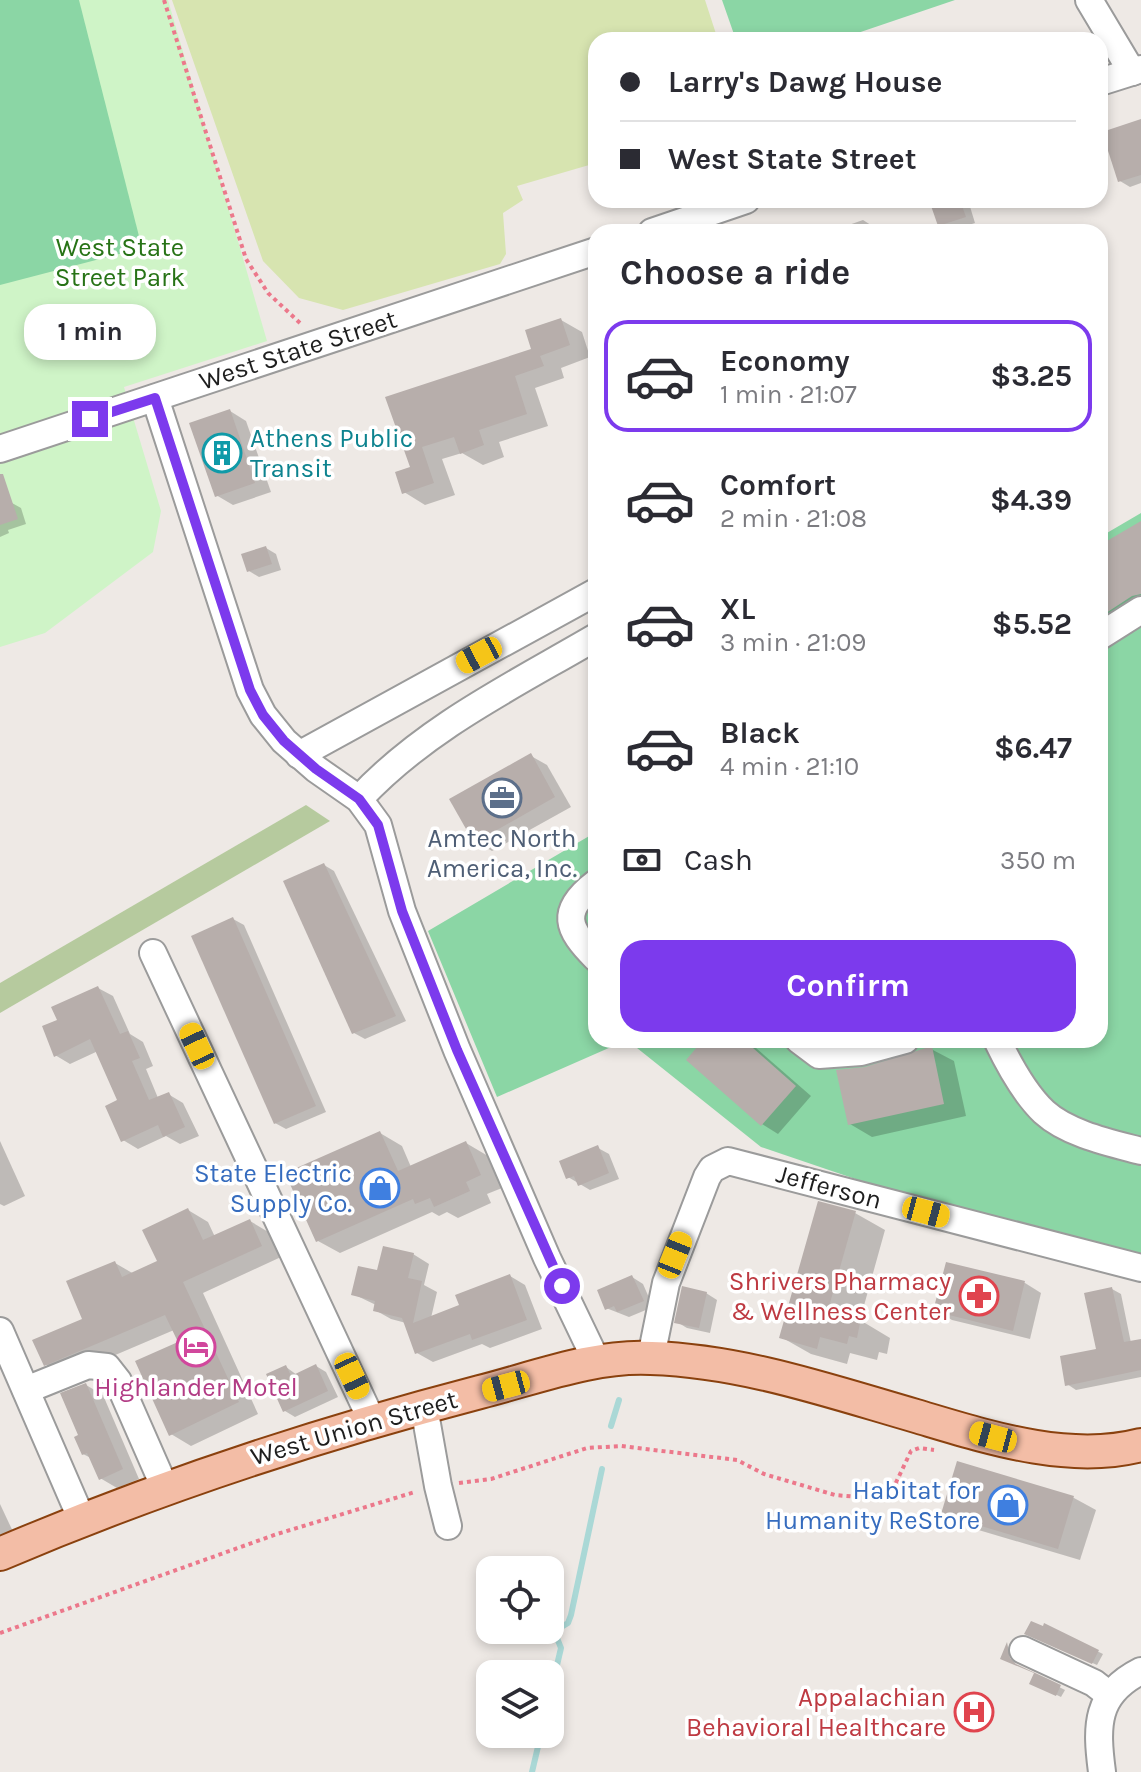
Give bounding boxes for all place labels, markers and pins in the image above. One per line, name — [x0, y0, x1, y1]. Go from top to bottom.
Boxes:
place label: Athens Public Transit — [250, 423, 413, 484]
building icon: Athens Public Transit — [201, 432, 243, 474]
office icon: Amtec North America, Inc. — [481, 777, 523, 819]
place label: Amtec North America, Inc. — [427, 823, 577, 884]
place label: State Electric Supply Co. — [194, 1158, 352, 1219]
shop icon: State Electric Supply Co. — [359, 1167, 401, 1209]
place label: Shrivers Pharmacy & Wellness Center — [729, 1266, 952, 1327]
pharmacy icon: Shrivers Pharmacy & Wellness Center — [958, 1275, 1000, 1317]
hotel icon: Highlander Motel — [175, 1326, 217, 1368]
place label: Highlander Motel — [94, 1372, 298, 1403]
place label: Habitat for Humanity ReStore — [765, 1475, 981, 1536]
shop icon: Habitat for Humanity ReStore — [987, 1484, 1029, 1526]
place label: Appalachian Behavioral Healthcare — [686, 1682, 946, 1743]
hospital icon: Appalachian Behavioral Healthcare — [953, 1691, 995, 1733]

